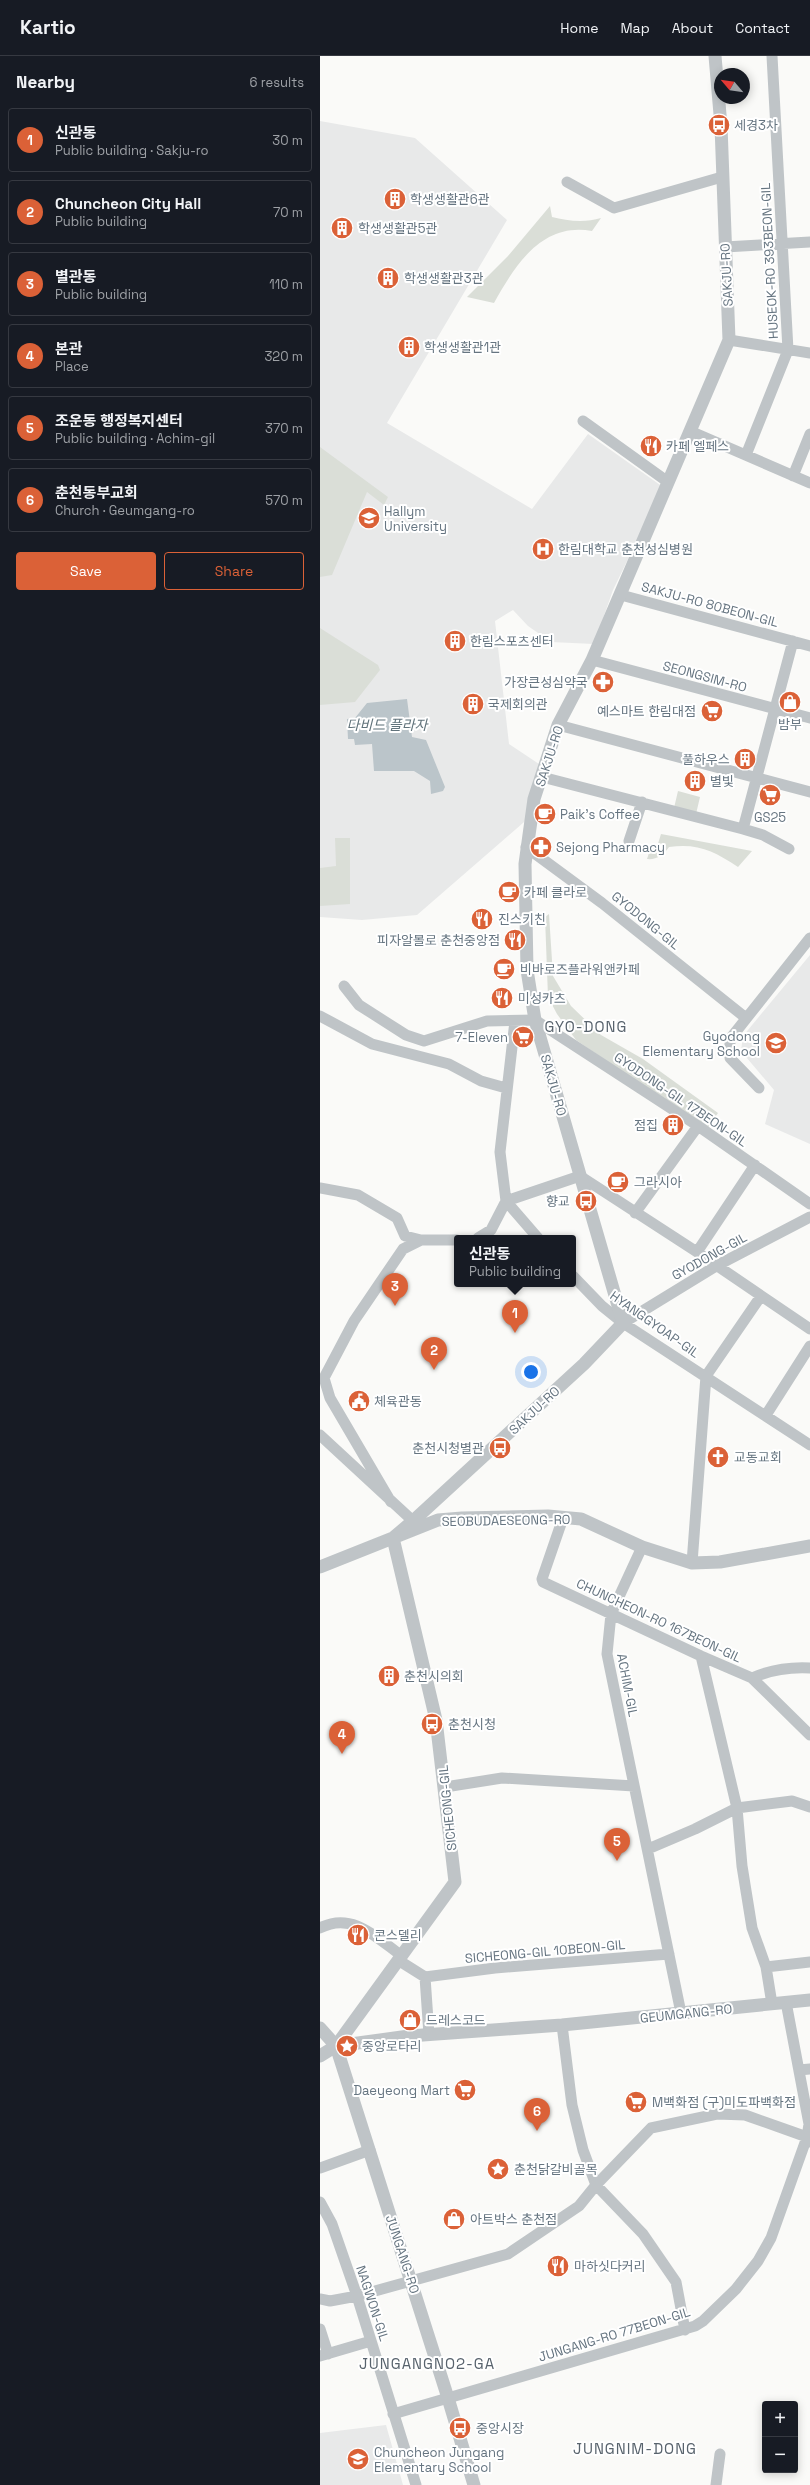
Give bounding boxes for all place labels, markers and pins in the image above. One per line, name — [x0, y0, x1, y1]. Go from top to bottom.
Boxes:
bus stop icon: 세경3차 — [706, 112, 732, 138]
place label: 세경3차 — [734, 117, 778, 134]
building icon: 학생생활관6관 — [382, 186, 408, 212]
place label: 학생생활관6관 — [410, 191, 490, 208]
building icon: 학생생활관5관 — [329, 215, 355, 241]
place label: 학생생활관5관 — [358, 220, 438, 237]
building icon: 학생생활관3관 — [375, 265, 401, 291]
place label: 학생생활관3관 — [404, 270, 484, 287]
building icon: 학생생활관1관 — [396, 334, 422, 360]
place label: 학생생활관1관 — [424, 339, 501, 356]
restaurant icon: 카페 엘페스 — [638, 433, 664, 459]
place label: 카페 엘페스 — [666, 438, 729, 455]
place label: Hallym University — [384, 503, 447, 535]
school or university icon: Hallym University — [356, 505, 382, 531]
hospital icon: 한림대학교 춘천성심병원 — [530, 536, 556, 562]
place label: 한림대학교 춘천성심병원 — [558, 541, 693, 558]
building icon: 한림스포츠센터 — [442, 628, 468, 654]
place label: 한림스포츠센터 — [470, 633, 554, 650]
pharmacy icon: 가장큰성심약국 — [590, 669, 616, 695]
place label: 가장큰성심약국 — [504, 674, 588, 691]
shop icon: 밤부 — [777, 689, 803, 715]
building icon: 국제회의관 — [460, 691, 486, 717]
place label: 국제회의관 — [488, 696, 548, 713]
supermarket icon: 예스마트 한림대점 — [699, 698, 725, 724]
place label: 예스마트 한림대점 — [597, 703, 696, 720]
place label: 밤부 — [778, 716, 802, 733]
building icon: 풀하우스 — [732, 746, 758, 772]
place label: 풀하우스 — [682, 751, 730, 768]
building icon: 별빛 — [682, 768, 708, 794]
place label: 별빛 — [710, 773, 734, 790]
supermarket icon: GS25 — [757, 782, 783, 808]
cafe icon: Paik's Coffee — [532, 801, 558, 827]
place label: Paik's Coffee — [560, 806, 640, 823]
place label: GS25 — [754, 809, 786, 826]
pharmacy icon: Sejong Pharmacy — [528, 834, 554, 860]
place label: Sejong Pharmacy — [556, 839, 665, 856]
cafe icon: 카페 클라로 — [496, 879, 522, 905]
place label: 카페 클라로 — [524, 884, 587, 901]
restaurant icon: 진스키친 — [469, 906, 495, 932]
place label: 진스키친 — [498, 911, 546, 928]
restaurant icon: 피자알볼로 춘천중앙점 — [502, 927, 528, 953]
place label: 피자알볼로 춘천중앙점 — [377, 932, 500, 949]
cafe icon: 비바로즈플라워앤카페 — [491, 956, 517, 982]
place label: 비바로즈플라워앤카페 — [520, 961, 640, 978]
restaurant icon: 미성카츠 — [489, 985, 515, 1011]
place label: 미성카츠 — [518, 990, 566, 1007]
supermarket icon: 7-Eleven — [510, 1024, 536, 1050]
place label: Gyodong Elementary School — [643, 1028, 760, 1060]
place label: 7-Eleven — [455, 1029, 508, 1046]
school or university icon: Gyodong Elementary School — [763, 1030, 789, 1056]
building icon: 점집 — [660, 1112, 686, 1138]
place label: 점집 — [634, 1117, 658, 1134]
cafe icon: 그라시아 — [605, 1169, 631, 1195]
place label: 그라시아 — [634, 1174, 682, 1191]
bus stop icon: 향교 — [573, 1188, 599, 1214]
place label: 향교 — [546, 1193, 570, 1210]
pin: 3 — [382, 1273, 408, 1306]
pin: 1 — [502, 1300, 528, 1333]
pin: 2 — [421, 1337, 447, 1370]
public building icon: 체육관동 — [346, 1388, 372, 1414]
place label: 체육관동 — [374, 1393, 422, 1410]
bus stop icon: 춘천시청별관 — [487, 1435, 513, 1461]
place label: 춘천시청별관 — [412, 1440, 484, 1457]
church icon: 교동교회 — [705, 1444, 731, 1470]
place label: 교동교회 — [734, 1449, 782, 1466]
building icon: 춘천시의회 — [376, 1663, 402, 1689]
place label: 춘천시의회 — [404, 1668, 464, 1685]
bus stop icon: 춘천시청 — [419, 1711, 445, 1737]
place label: 춘천시청 — [448, 1716, 496, 1733]
pin: 4 — [329, 1721, 355, 1754]
pin: 5 — [604, 1828, 630, 1861]
restaurant icon: 콘스델리 — [345, 1922, 371, 1948]
place label: 콘스델리 — [374, 1927, 422, 1944]
shop icon: 드레스코드 — [397, 2007, 423, 2033]
place label: 드레스코드 — [426, 2012, 486, 2029]
place icon: 중앙로타리 — [334, 2033, 360, 2059]
place label: 중앙로타리 — [362, 2038, 422, 2055]
supermarket icon: Daeyeong Mart — [452, 2077, 478, 2103]
place label: Daeyeong Mart — [353, 2082, 450, 2099]
supermarket icon: M백화점 (구)미도파백화점 — [623, 2089, 649, 2115]
place label: M백화점 (구)미도파백화점 — [652, 2094, 796, 2111]
pin: 6 — [524, 2098, 550, 2131]
place icon: 춘천닭갈비골목 — [485, 2156, 511, 2182]
place label: 춘천닭갈비골목 — [514, 2161, 598, 2178]
shop icon: 아트박스 춘천점 — [441, 2206, 467, 2232]
place label: 아트박스 춘천점 — [470, 2211, 557, 2228]
restaurant icon: 마하싯다커리 — [545, 2253, 571, 2279]
place label: 마하싯다커리 — [574, 2258, 646, 2275]
bus stop icon: 중앙시장 — [447, 2415, 473, 2441]
place label: 중앙시장 — [476, 2420, 524, 2437]
place label: Chuncheon Jungang Elementary School — [374, 2444, 504, 2476]
school or university icon: Chuncheon Jungang Elementary School — [345, 2446, 371, 2472]

